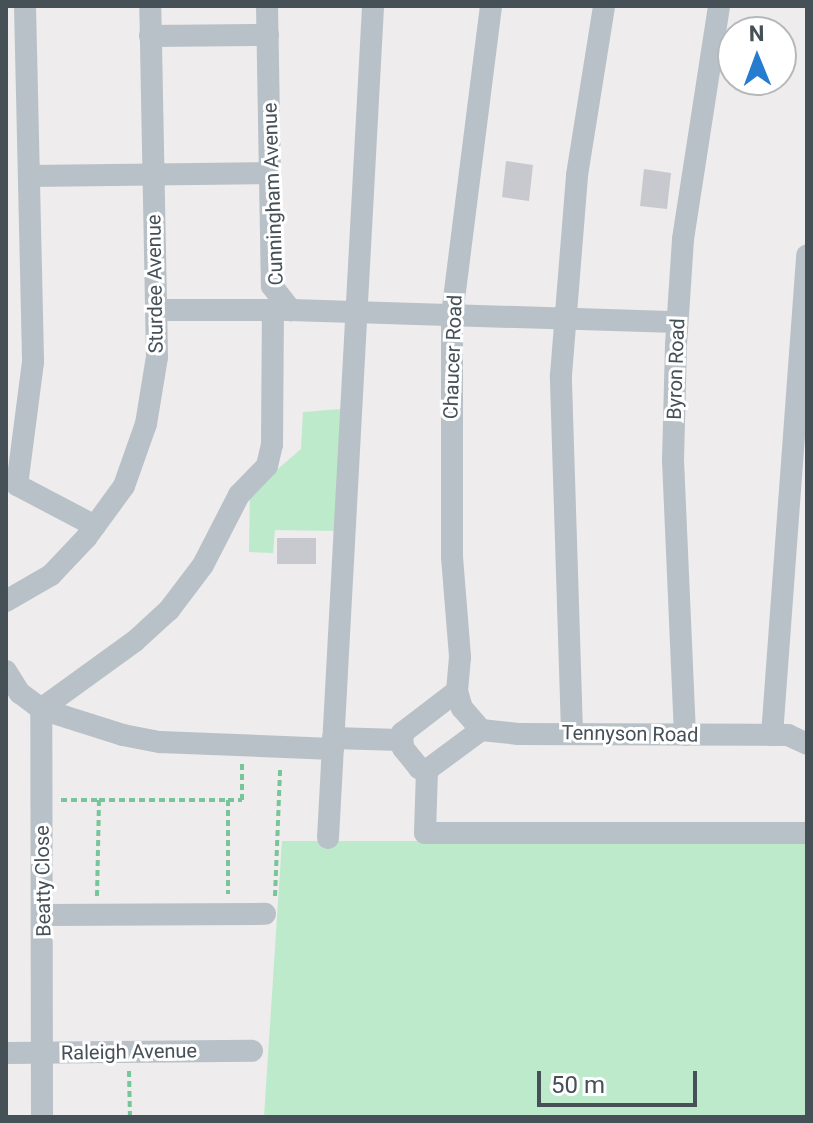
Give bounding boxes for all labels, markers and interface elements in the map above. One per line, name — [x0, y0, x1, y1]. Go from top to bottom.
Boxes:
north arrow — [717, 16, 797, 96]
text: N — [749, 21, 765, 46]
street label: Cunningham Avenue — [258, 102, 288, 286]
street label: Sturdee Avenue — [142, 214, 168, 354]
street label: Chaucer Road — [439, 294, 467, 420]
street label: Byron Road — [662, 318, 690, 420]
street label: Tennyson Road — [561, 721, 699, 747]
street label: Beatty Close — [30, 825, 56, 937]
street label: Raleigh Avenue — [61, 1039, 197, 1065]
scale bar — [541, 1055, 701, 1105]
text: 50 m — [551, 1071, 605, 1099]

